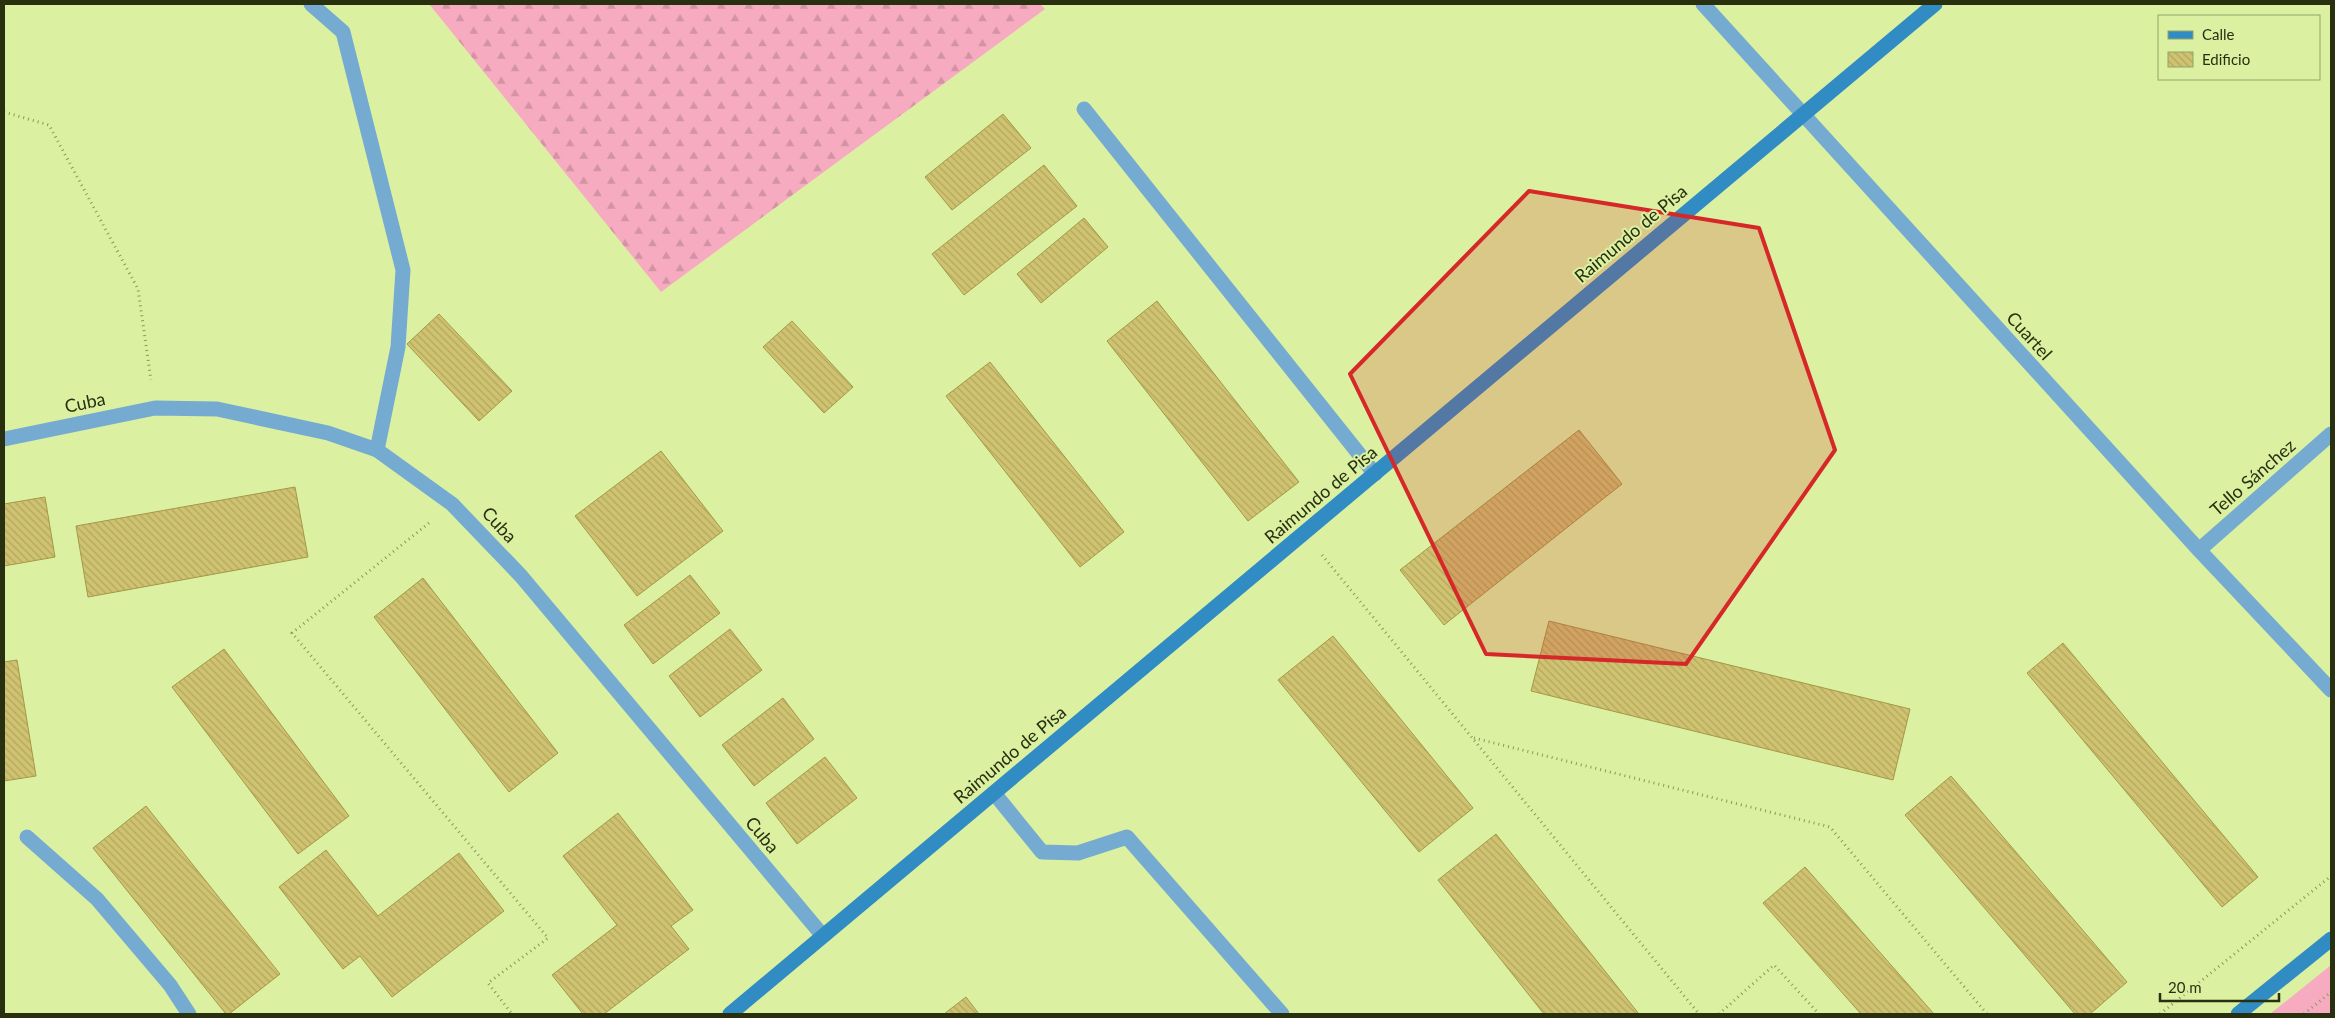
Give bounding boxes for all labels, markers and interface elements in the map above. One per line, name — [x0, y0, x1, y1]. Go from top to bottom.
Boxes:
legend — [2158, 15, 2320, 80]
text: Calle — [2202, 25, 2235, 43]
text: Edificio — [2202, 50, 2250, 68]
street label: Raimundo de Pisa — [1570, 180, 1691, 287]
street label: Cuartel — [2002, 307, 2057, 364]
street label: Cuba — [62, 387, 107, 417]
street label: Tello Sánchez — [2205, 434, 2300, 520]
street label: Raimundo de Pisa — [1260, 441, 1381, 548]
street label: Cuba — [478, 502, 522, 547]
street label: Raimundo de Pisa — [949, 701, 1070, 808]
street label: Cuba — [741, 812, 784, 857]
scale bar — [2160, 970, 2279, 1002]
text: 20 m — [2168, 978, 2202, 996]

